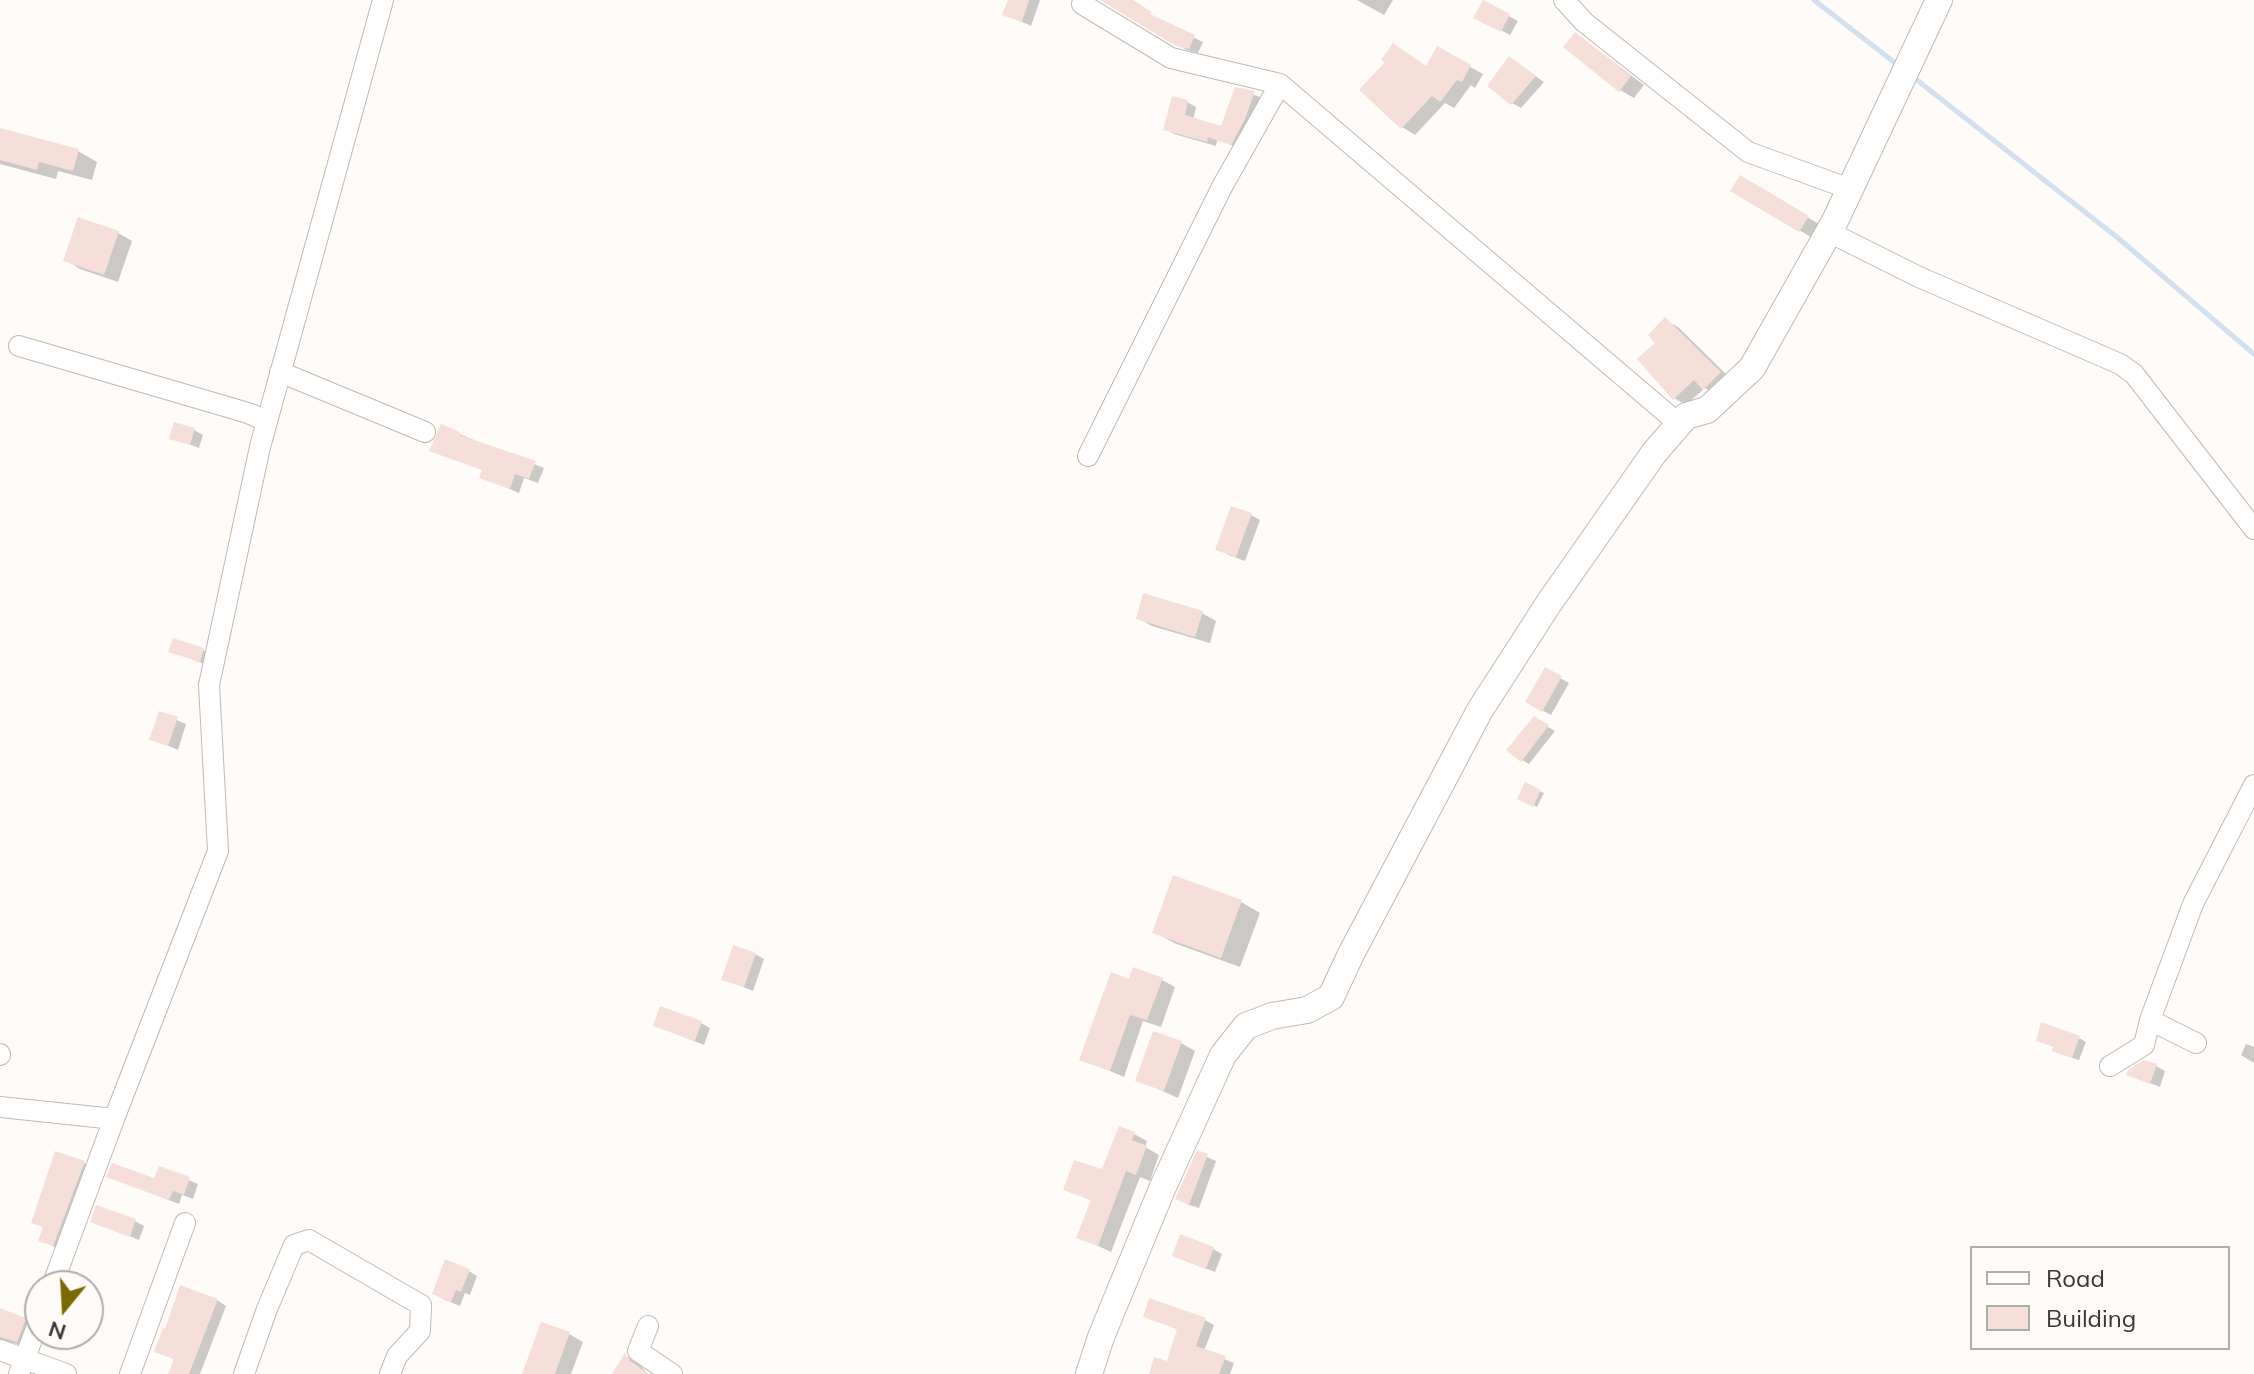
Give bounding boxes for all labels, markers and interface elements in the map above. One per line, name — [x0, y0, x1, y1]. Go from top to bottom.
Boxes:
legend — [1970, 1246, 2230, 1350]
text: Road — [2046, 1263, 2105, 1293]
north arrow — [24, 1270, 104, 1350]
text: Building — [2046, 1303, 2136, 1333]
text: N — [45, 1315, 69, 1347]

